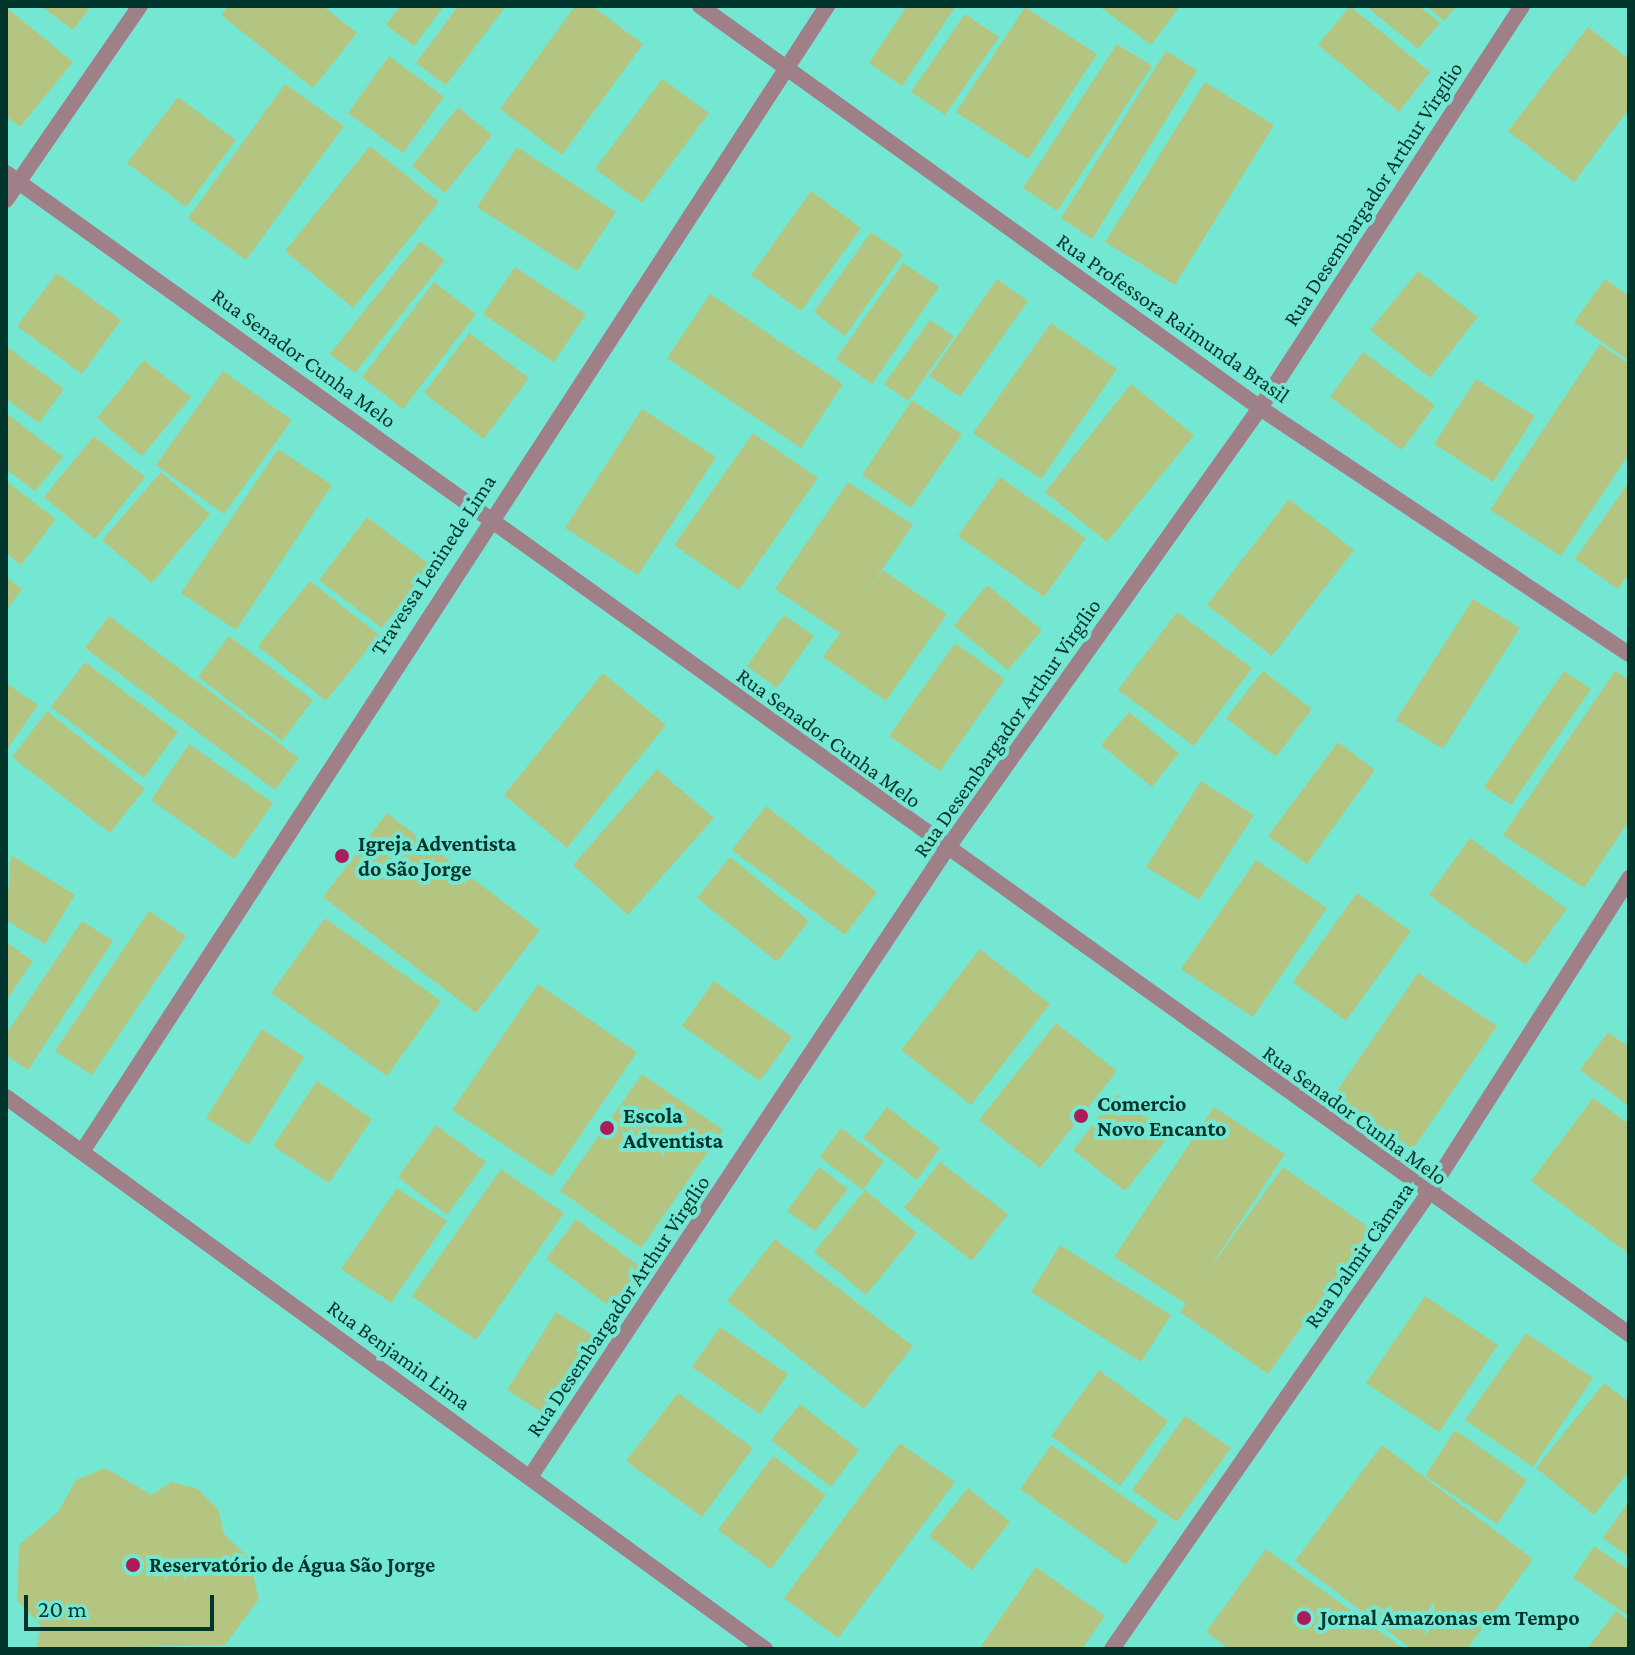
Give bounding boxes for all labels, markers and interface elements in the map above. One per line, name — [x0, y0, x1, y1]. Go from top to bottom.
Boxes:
street label: Rua Desembargador Arthur Virgílio — [1278, 57, 1468, 331]
street label: Rua Professora Raimunda Brasil — [1052, 227, 1294, 409]
street label: Rua Senador Cunha Melo — [207, 282, 401, 434]
street label: Travessa Leninede Lima — [365, 470, 501, 660]
street label: Rua Desembargador Arthur Virgílio — [907, 594, 1107, 862]
street label: Rua Senador Cunha Melo — [732, 662, 926, 814]
place label: Igreja Adventista do São Jorge — [358, 830, 516, 882]
marker: Igreja Adventista do São Jorge — [333, 847, 351, 865]
street label: Rua Senador Cunha Melo — [1258, 1039, 1452, 1191]
place label: Comercio Novo Encanto — [1097, 1090, 1227, 1142]
place label: Escola Adventista — [623, 1102, 723, 1154]
marker: Comercio Novo Encanto — [1072, 1107, 1090, 1125]
marker: Escola Adventista — [598, 1119, 616, 1137]
street label: Rua Desembargador Arthur Virgílio — [521, 1170, 715, 1442]
street label: Rua Dalmir Câmara — [1299, 1177, 1419, 1333]
street label: Rua Benjamin Lima — [322, 1294, 476, 1416]
place label: Reservatório de Água São Jorge — [149, 1552, 435, 1578]
marker: Reservatório de Água São Jorge — [124, 1556, 142, 1574]
scale bar — [28, 1579, 218, 1629]
text: 20 m — [38, 1595, 87, 1622]
place label: Jornal Amazonas em Tempo — [1320, 1605, 1580, 1631]
marker: Jornal Amazonas em Tempo — [1295, 1609, 1313, 1627]

